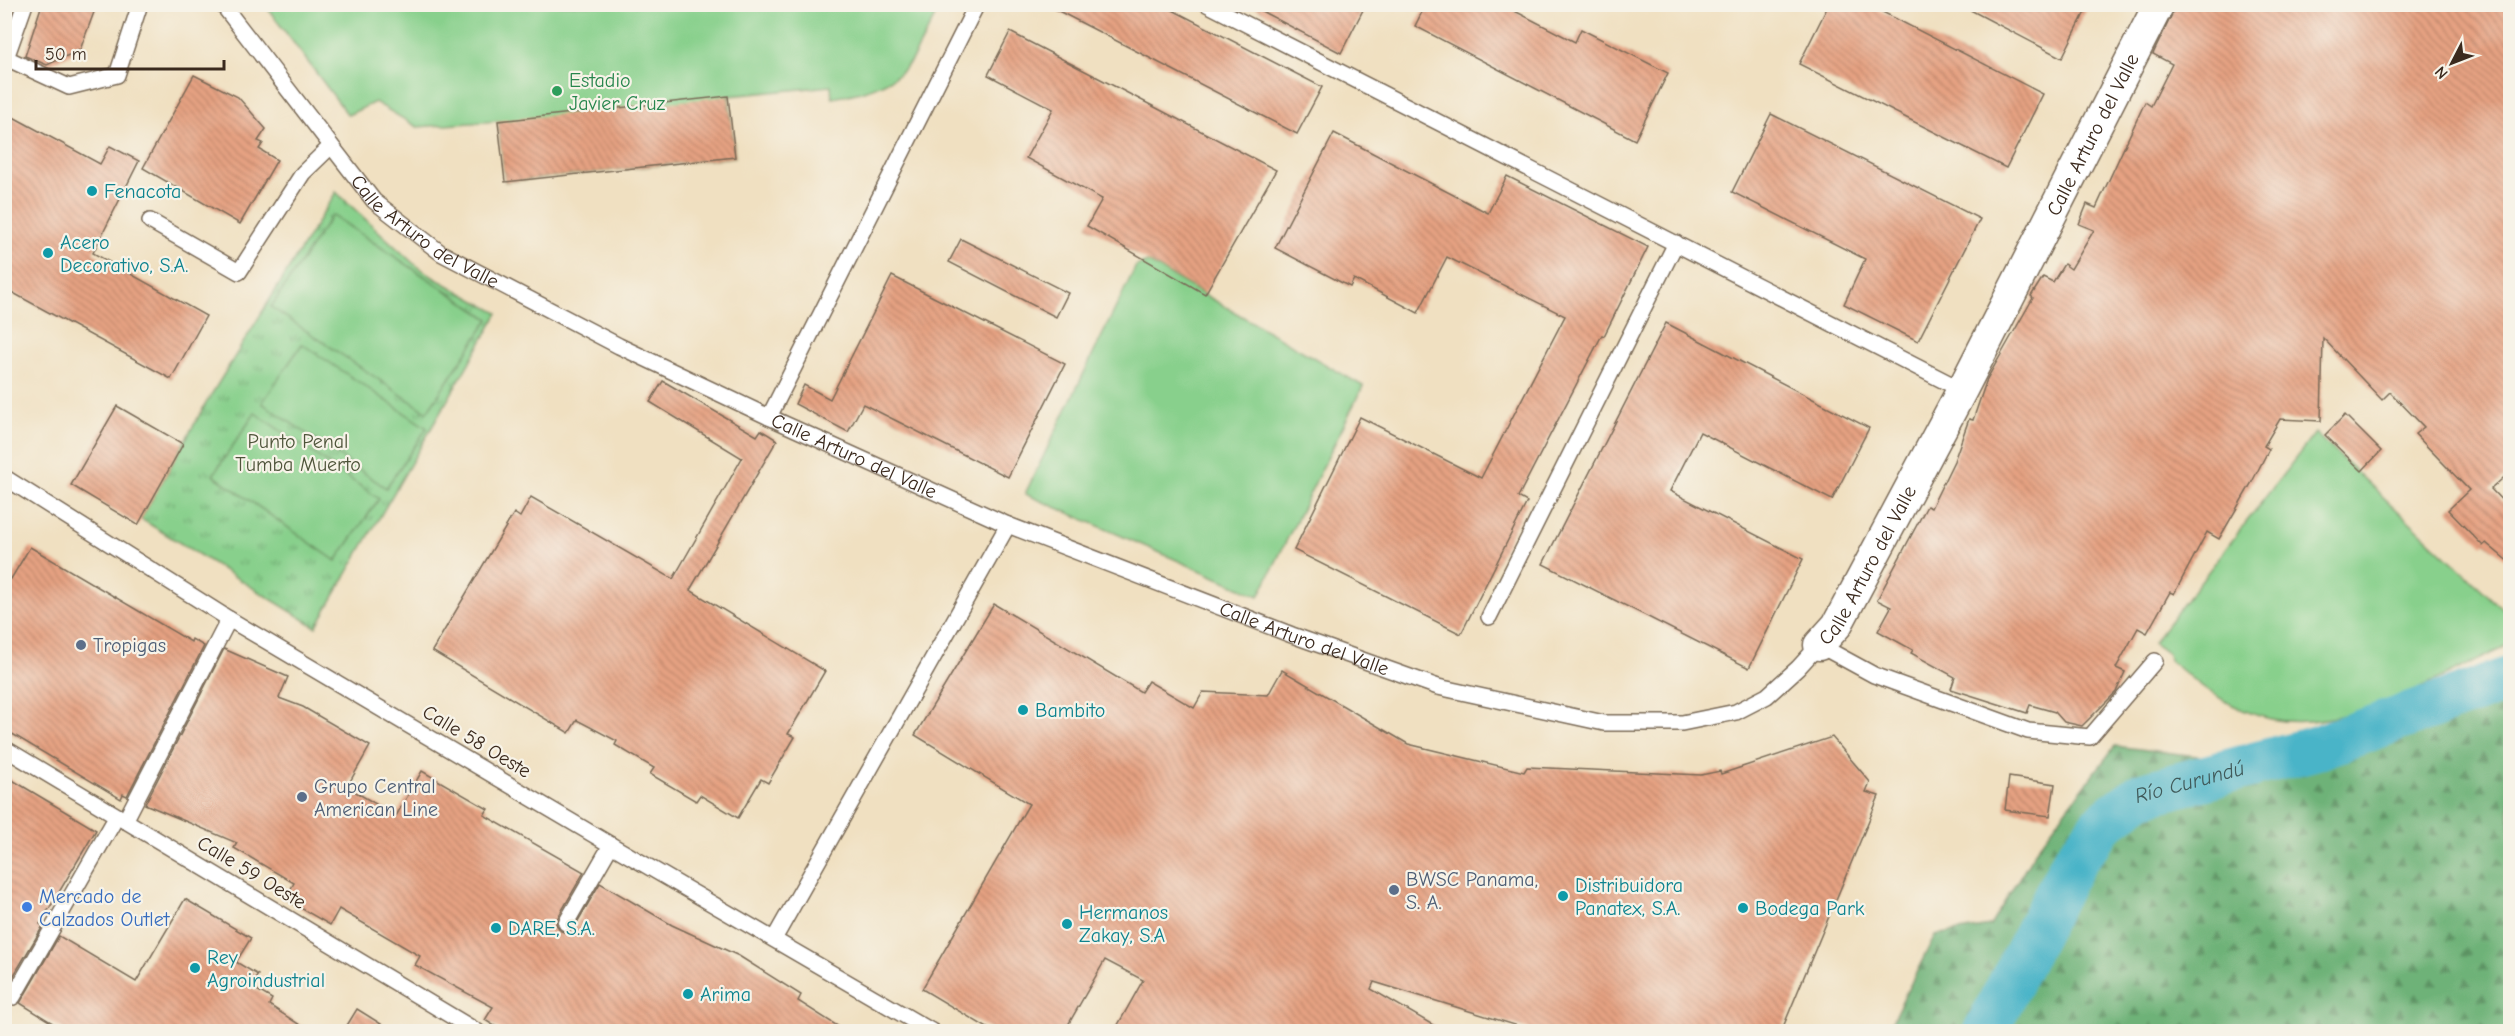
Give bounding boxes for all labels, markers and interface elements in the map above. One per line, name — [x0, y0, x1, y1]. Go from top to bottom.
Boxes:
scale bar — [36, 33, 224, 71]
north arrow — [2422, 33, 2482, 93]
text: 50 m — [45, 44, 87, 65]
street label: Calle Arturo del Valle — [2042, 50, 2144, 220]
text: N — [2431, 62, 2452, 82]
place label: Estadio Javier Cruz — [569, 69, 665, 115]
marker: Estadio Javier Cruz — [550, 84, 564, 98]
street label: Calle Arturo del Valle — [346, 170, 503, 293]
place label: Fenacota — [104, 180, 181, 203]
marker: Fenacota — [85, 184, 99, 198]
place label: Acero Decorativo, S.A. — [60, 231, 188, 277]
marker: Acero Decorativo, S.A. — [41, 246, 55, 260]
street label: Calle Arturo del Valle — [768, 409, 940, 503]
park label: Punto Penal Tumba Muerto — [235, 430, 361, 476]
street label: Calle Arturo del Valle — [1814, 482, 1921, 650]
street label: Calle Arturo del Valle — [1216, 597, 1392, 681]
place label: Tropigas — [93, 634, 166, 657]
marker: Tropigas — [74, 638, 88, 652]
place label: Bambito — [1035, 699, 1105, 722]
street label: Calle 58 Oeste — [418, 700, 535, 783]
marker: Bambito — [1016, 703, 1030, 717]
water label: Río Curundú — [2132, 756, 2247, 808]
place label: Grupo Central American Line — [314, 775, 438, 821]
marker: Grupo Central American Line — [295, 790, 309, 804]
street label: Calle 59 Oeste — [193, 831, 310, 914]
place label: BWSC Panama, S. A. — [1406, 868, 1538, 914]
place label: Distribuidora Panatex, S.A. — [1575, 874, 1683, 920]
marker: BWSC Panama, S. A. — [1387, 883, 1401, 897]
place label: Mercado de Calzados Outlet — [39, 885, 171, 931]
marker: Distribuidora Panatex, S.A. — [1556, 889, 1570, 903]
place label: Bodega Park — [1755, 897, 1865, 920]
marker: Mercado de Calzados Outlet — [20, 900, 34, 914]
place label: Hermanos Zakay, S.A — [1079, 901, 1168, 947]
marker: Bodega Park — [1736, 901, 1750, 915]
place label: DARE, S.A. — [508, 917, 595, 940]
marker: Hermanos Zakay, S.A — [1060, 917, 1074, 931]
marker: DARE, S.A. — [489, 921, 503, 935]
place label: Rey Agroindustrial — [207, 946, 325, 992]
marker: Rey Agroindustrial — [188, 961, 202, 975]
place label: Arima — [700, 983, 751, 1006]
marker: Arima — [681, 987, 695, 1001]

